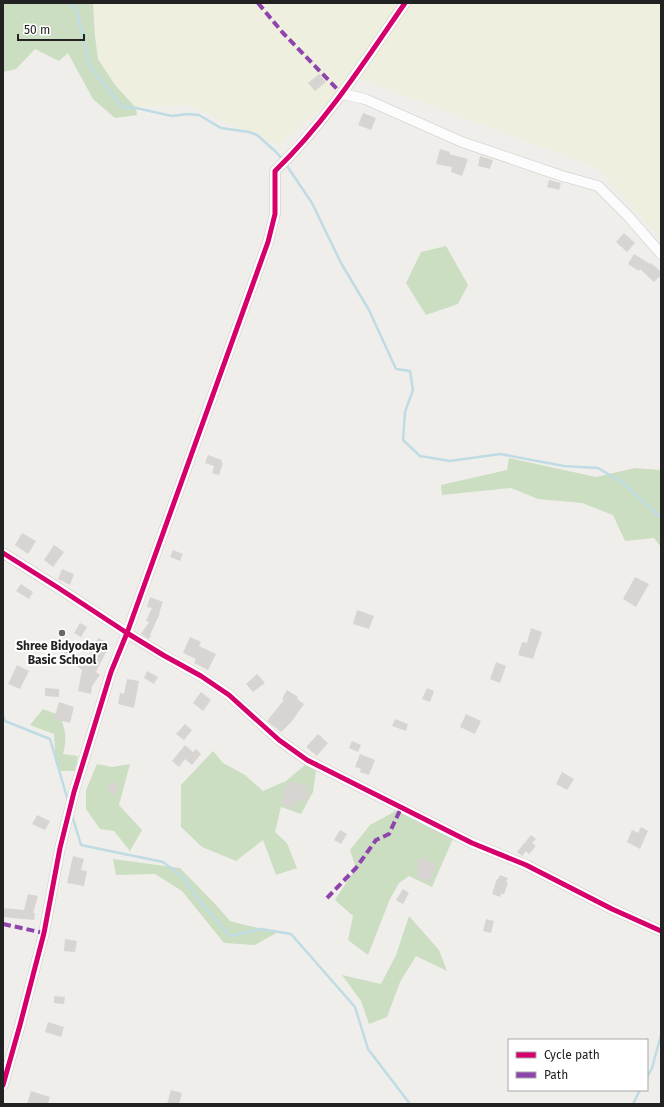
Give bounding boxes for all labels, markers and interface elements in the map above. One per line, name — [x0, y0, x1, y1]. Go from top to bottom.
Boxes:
scale bar — [18, 16, 84, 42]
text: 50 m — [24, 23, 50, 37]
marker: Shree Bidyodaya Basic School — [57, 628, 67, 638]
place label: Shree Bidyodaya Basic School — [16, 639, 108, 667]
legend — [508, 1039, 648, 1091]
text: Cycle path — [544, 1048, 600, 1062]
text: Path — [544, 1068, 568, 1082]

